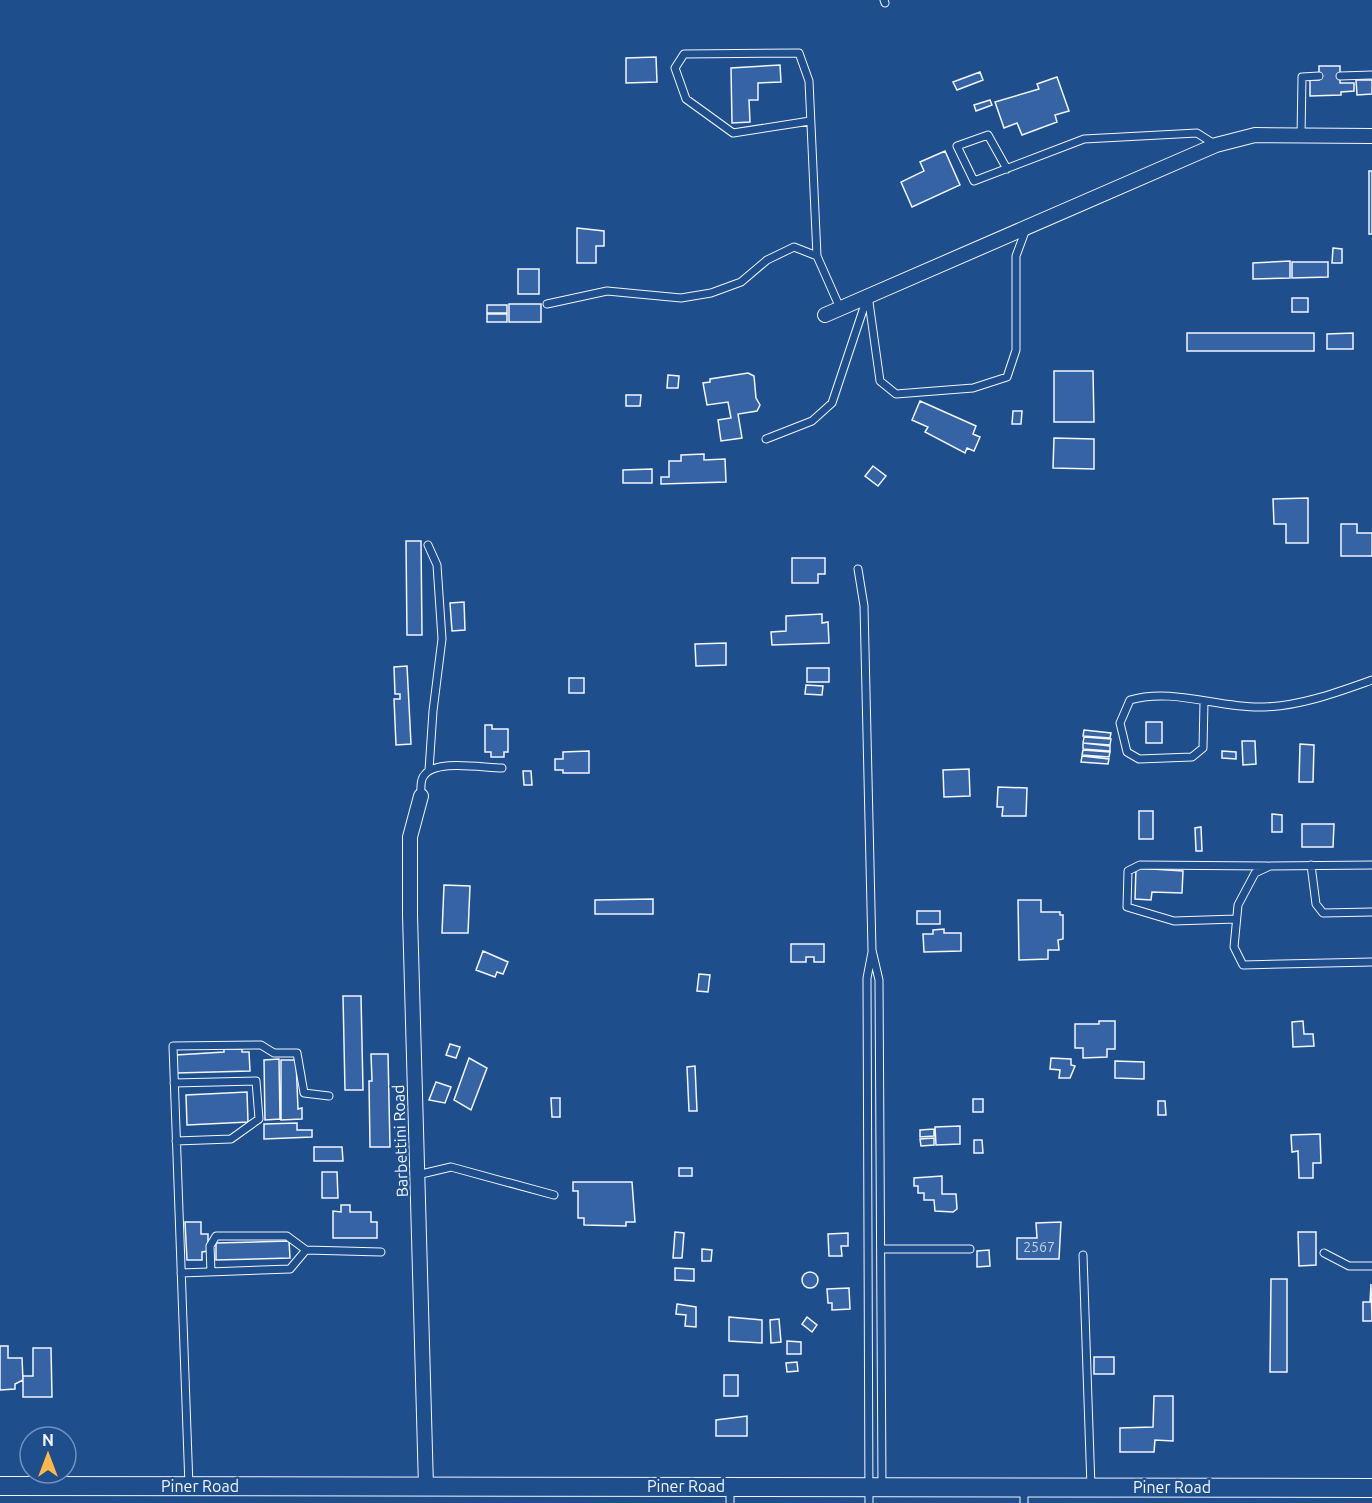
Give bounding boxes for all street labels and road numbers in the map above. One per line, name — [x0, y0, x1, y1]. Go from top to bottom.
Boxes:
street label: Barbettini Road — [389, 1084, 411, 1198]
street label: Piner Road — [161, 1477, 239, 1495]
street label: Piner Road — [647, 1477, 725, 1495]
street label: Piner Road — [1133, 1478, 1211, 1496]

